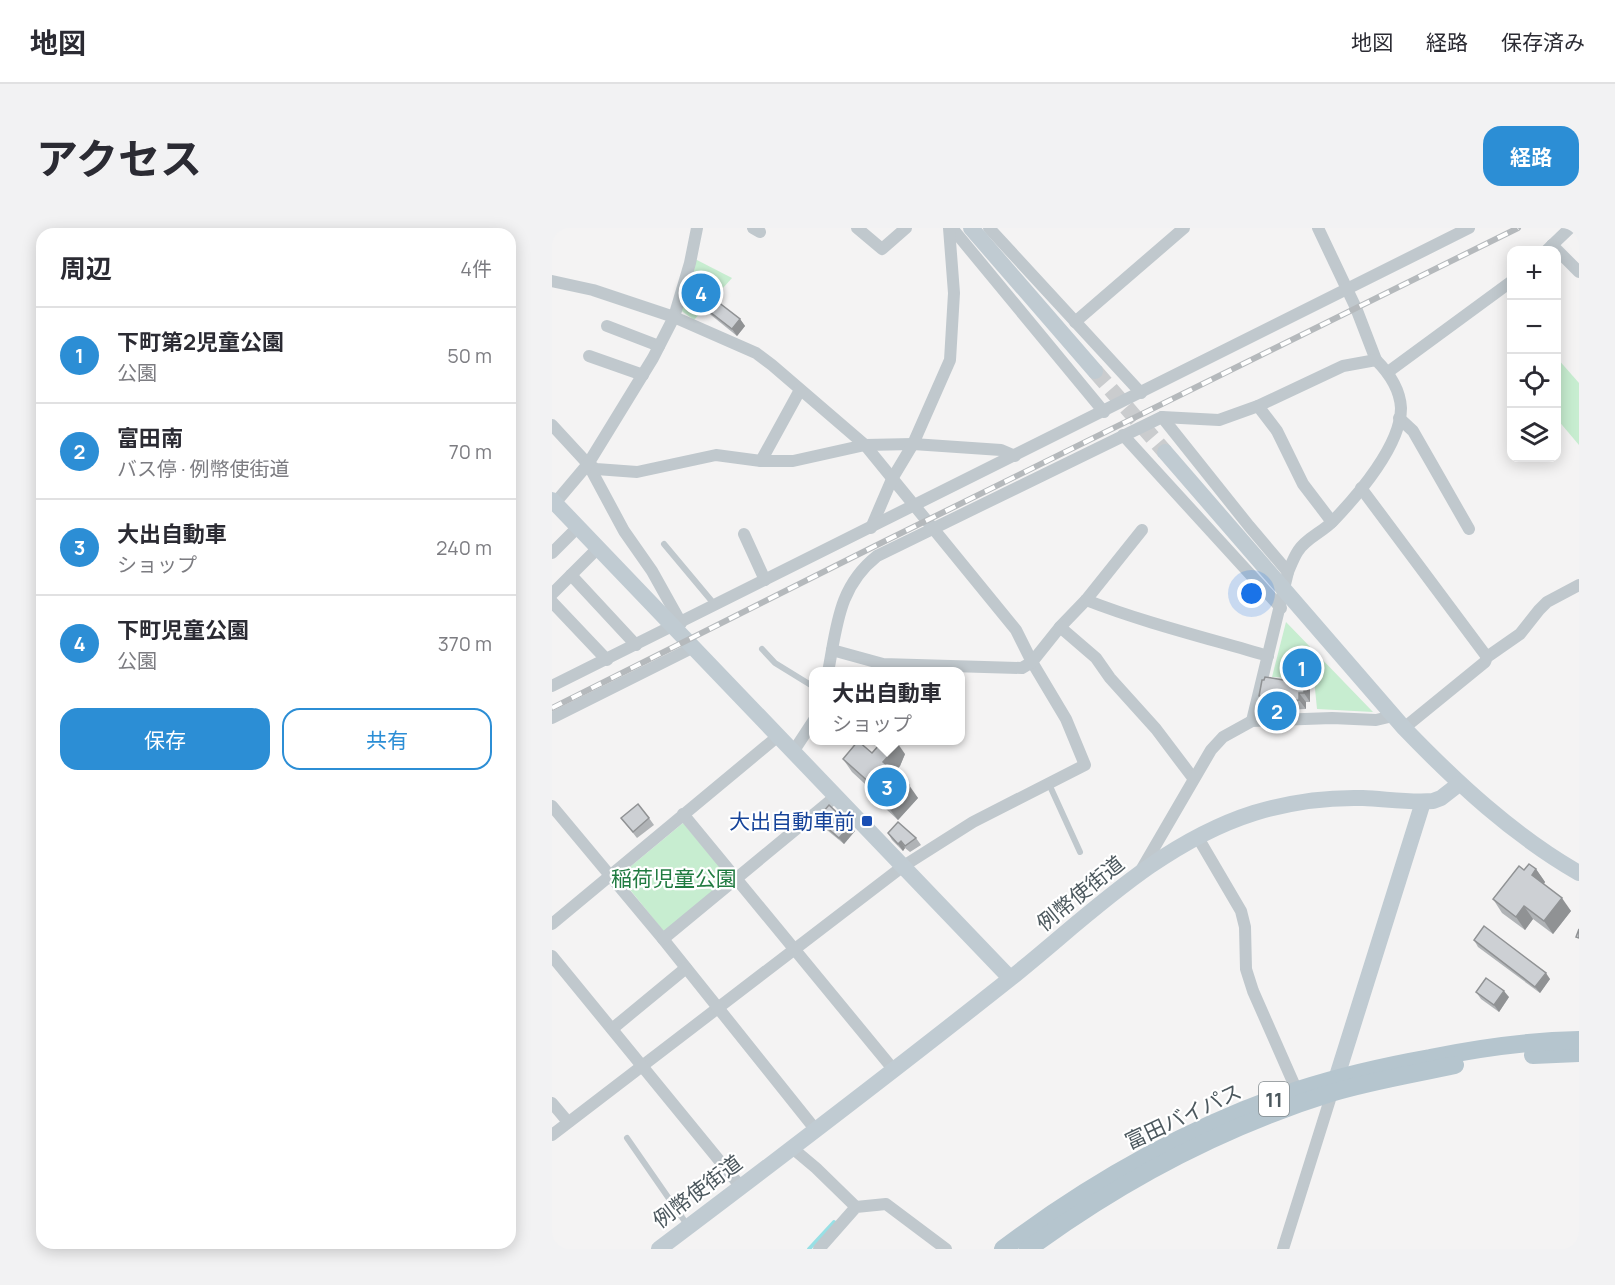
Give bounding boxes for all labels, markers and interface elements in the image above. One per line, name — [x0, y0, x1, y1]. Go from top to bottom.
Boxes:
text: 地図 — [30, 23, 86, 61]
text: 地図 — [1351, 28, 1393, 56]
text: 経路 — [1426, 28, 1468, 56]
text: 保存済み — [1501, 28, 1585, 56]
button: 経路 — [1483, 126, 1579, 186]
text: アクセス — [36, 129, 202, 187]
map controls — [1507, 246, 1561, 462]
button: + — [1507, 246, 1561, 300]
text: 周辺 — [60, 250, 112, 286]
text: 4件 — [460, 255, 492, 282]
pin: 4 — [682, 270, 720, 316]
button: − — [1507, 300, 1561, 354]
text: 下町第2児童公園 — [117, 327, 284, 357]
text: 1 — [75, 342, 84, 369]
text: 50 m — [447, 342, 492, 369]
button: locate — [1507, 354, 1561, 408]
text: 公園 — [117, 359, 157, 386]
button: layers — [1507, 408, 1561, 462]
text: 富田南 — [117, 423, 183, 453]
text: 2 — [74, 438, 85, 465]
text: 70 m — [449, 438, 492, 465]
text: バス停 · 例幣使街道 — [117, 455, 290, 482]
text: 大出自動車 — [117, 519, 227, 549]
text: 3 — [74, 534, 85, 561]
text: 240 m — [436, 534, 492, 561]
text: ショップ — [117, 551, 197, 578]
your location — [1237, 579, 1266, 608]
text: 下町児童公園 — [117, 615, 249, 645]
text: 4 — [73, 630, 86, 657]
text: 370 m — [438, 630, 492, 657]
pin: 1 — [1282, 646, 1322, 690]
text: 公園 — [117, 647, 157, 674]
popup — [809, 667, 965, 745]
text: 大出自動車 — [832, 678, 942, 708]
pin: 2 — [1258, 688, 1296, 734]
button: 保存 — [60, 708, 270, 770]
button: 共有 — [282, 708, 492, 770]
text: ショップ — [832, 710, 912, 737]
pin: 3 — [868, 764, 906, 810]
place label: 大出自動車前 — [729, 807, 855, 835]
marker: 大出自動車前 — [860, 814, 874, 828]
street label: 例幣使街道 — [1030, 849, 1130, 937]
park label: 稲荷児童公園 — [611, 864, 737, 892]
street label: 富田バイパス — [1120, 1077, 1246, 1155]
road number: 11 — [1259, 1082, 1289, 1116]
street label: 例幣使街道 — [647, 1148, 747, 1234]

